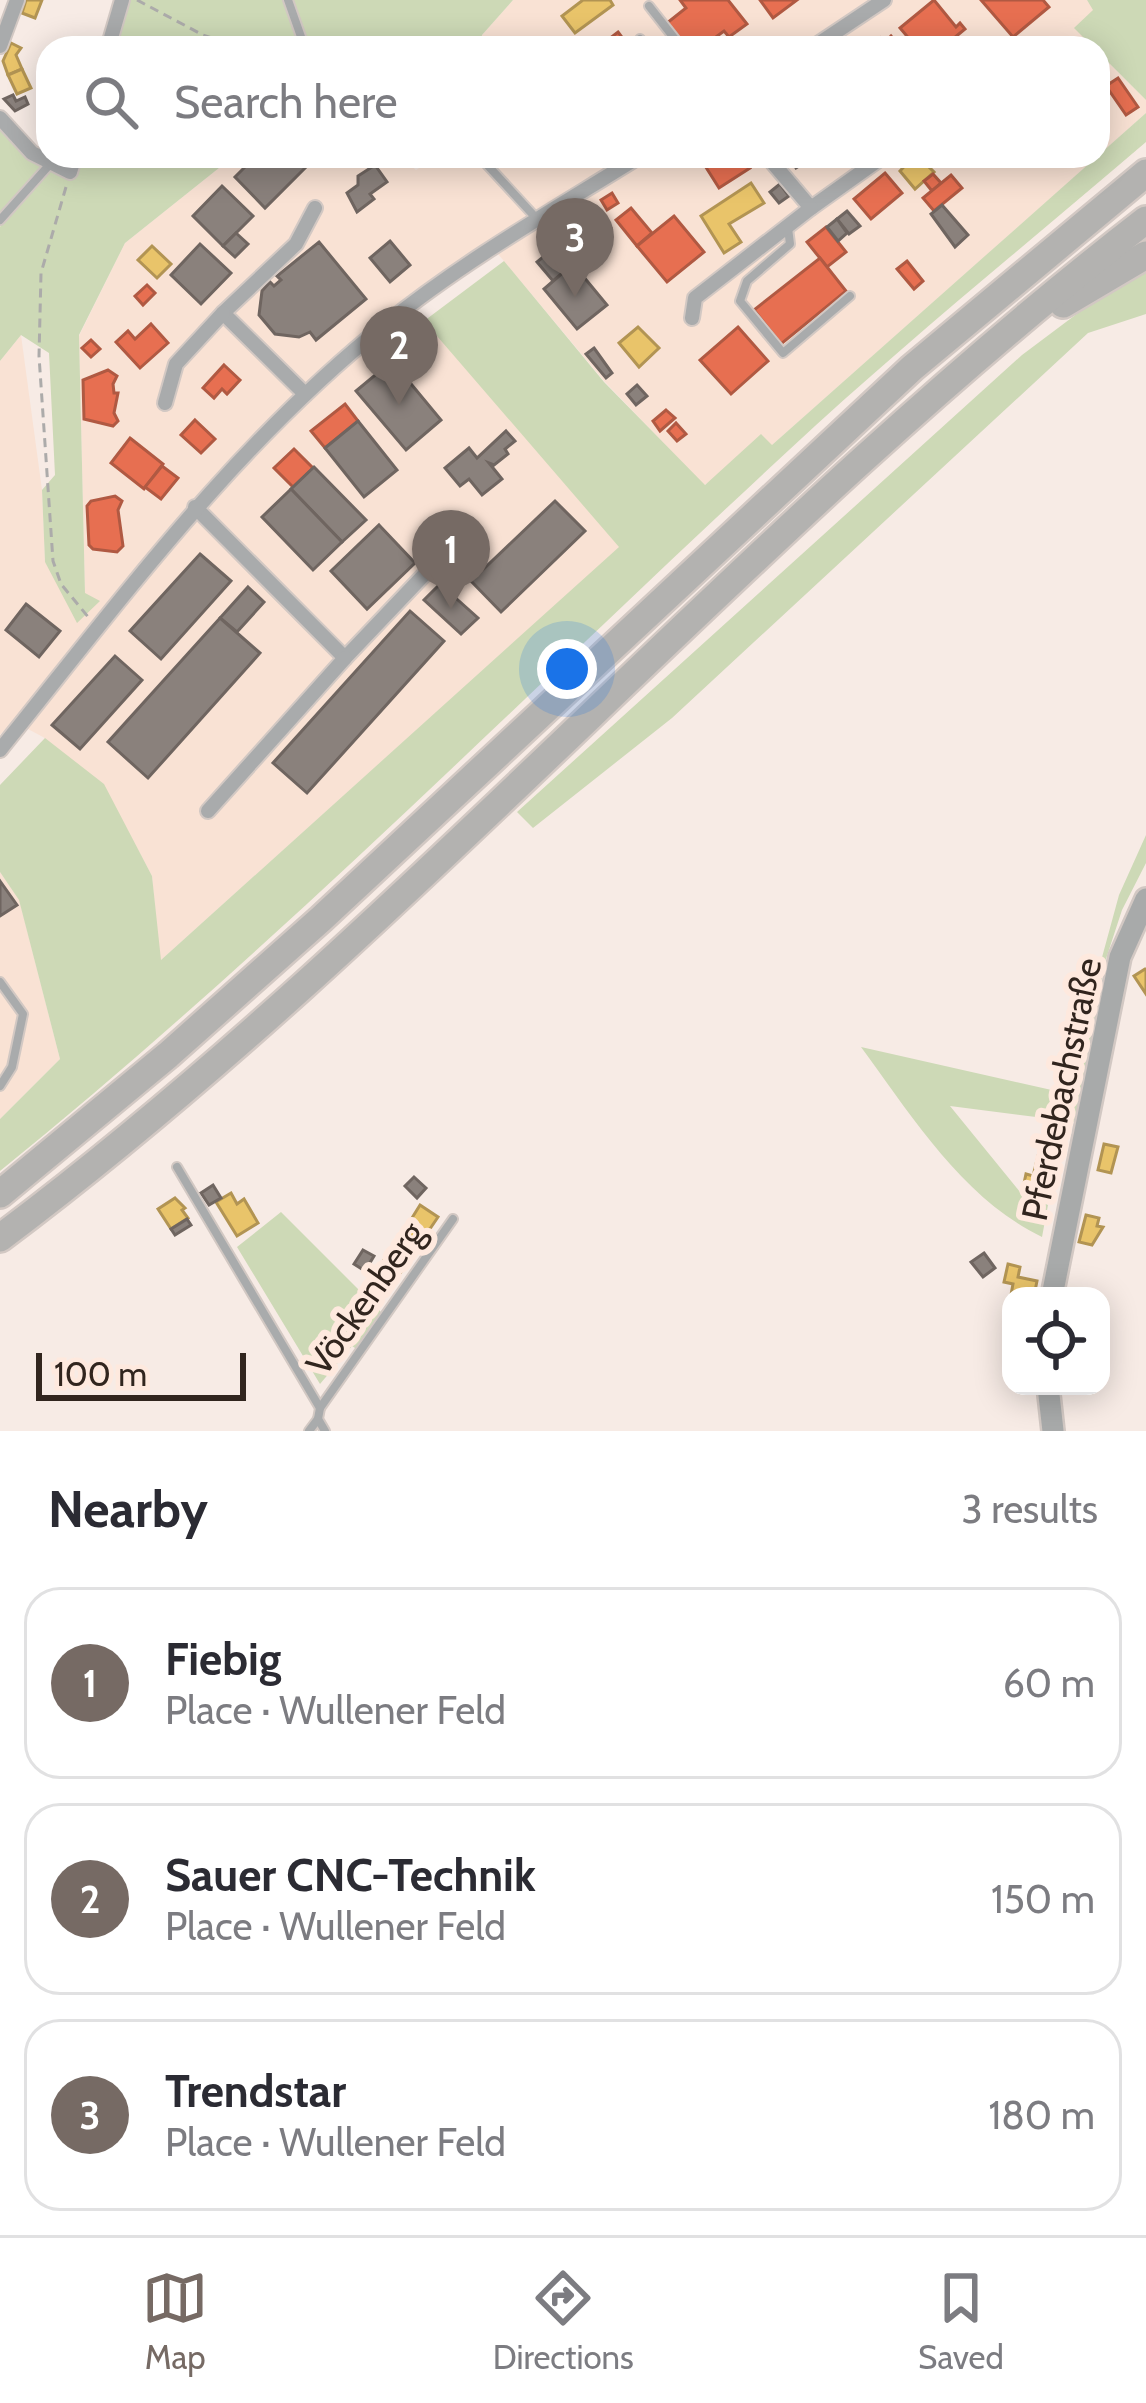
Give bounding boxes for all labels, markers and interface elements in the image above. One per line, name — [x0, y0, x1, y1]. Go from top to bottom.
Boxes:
search box — [36, 36, 1110, 168]
icon: search — [78, 69, 144, 135]
text: Search here — [174, 75, 398, 129]
pin: 3 — [536, 198, 614, 297]
pin: 2 — [360, 306, 438, 405]
pin: 1 — [412, 510, 490, 609]
your location — [537, 639, 597, 699]
street label: Pferdebachstraße — [1012, 954, 1110, 1224]
street label: Vöckenberg — [296, 1212, 434, 1383]
map controls — [1002, 1287, 1110, 1395]
button: locate — [1002, 1287, 1110, 1395]
scale bar — [36, 1347, 246, 1400]
text: 100 m — [54, 1354, 147, 1394]
text: Nearby — [48, 1478, 208, 1540]
text: 3 results — [961, 1485, 1098, 1533]
text: Fiebig — [165, 1632, 281, 1686]
text: 1 — [83, 1659, 97, 1707]
text: 60 m — [1003, 1659, 1095, 1707]
text: Place · Wullener Feld — [165, 1686, 506, 1734]
text: Sauer CNC-Technik — [165, 1848, 536, 1902]
text: 2 — [80, 1875, 100, 1923]
text: 150 m — [991, 1875, 1095, 1923]
text: Place · Wullener Feld — [165, 1902, 506, 1950]
text: Trendstar — [165, 2064, 346, 2118]
text: 3 — [79, 2091, 101, 2139]
text: 180 m — [988, 2091, 1095, 2139]
text: Place · Wullener Feld — [165, 2118, 506, 2166]
tab: Map — [142, 2265, 208, 2377]
tab: Directions — [493, 2265, 634, 2377]
tab: Saved — [918, 2265, 1004, 2377]

